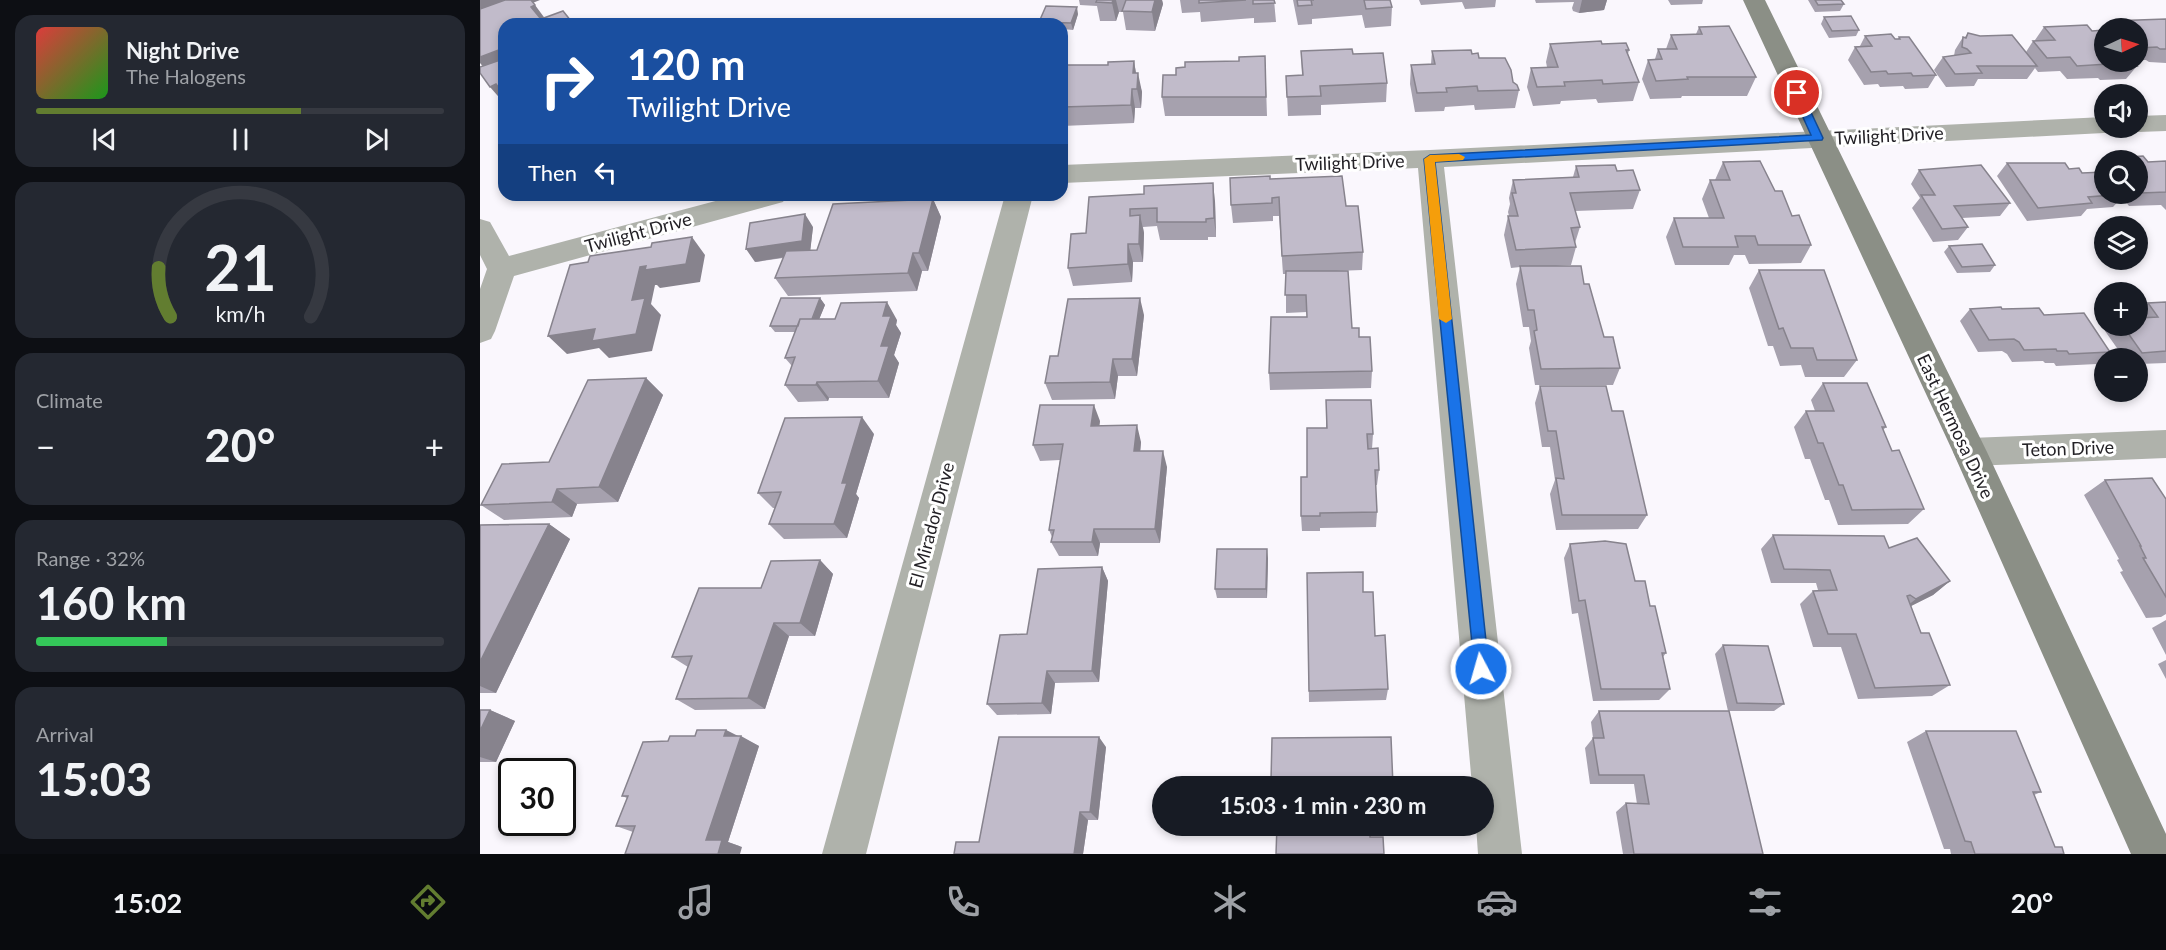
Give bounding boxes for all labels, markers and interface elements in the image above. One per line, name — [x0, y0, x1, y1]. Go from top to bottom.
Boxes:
north arrow — [2094, 18, 2148, 72]
map controls — [2094, 18, 2148, 402]
text: Night Drive — [126, 37, 239, 64]
text: 120 m — [627, 39, 745, 89]
icon: right — [528, 42, 606, 120]
text: The Halogens — [126, 64, 246, 88]
pin — [1771, 67, 1822, 118]
icon: arrive — [1780, 76, 1813, 109]
button: sound — [2094, 84, 2148, 138]
text: Twilight Drive — [627, 90, 791, 123]
street label: Twilight Drive — [1834, 121, 1944, 149]
icon: previous — [88, 123, 121, 156]
icon: pause — [224, 123, 257, 156]
icon: next — [360, 123, 393, 156]
street label: Twilight Drive — [1295, 149, 1405, 175]
button: search — [2094, 150, 2148, 204]
icon: left — [589, 156, 622, 189]
text: Then — [528, 159, 577, 186]
street label: Twilight Drive — [582, 207, 694, 257]
button: layers — [2094, 216, 2148, 270]
text: 21 — [204, 229, 276, 304]
button: + — [2094, 282, 2148, 336]
text: km/h — [215, 301, 265, 327]
button: − — [2094, 348, 2148, 402]
street label: East Hermosa Drive — [1913, 350, 1999, 502]
text: Climate — [36, 388, 103, 412]
text: 20° — [205, 418, 275, 472]
text: − — [36, 426, 55, 466]
text: + — [425, 426, 444, 466]
street label: Teton Drive — [2022, 435, 2114, 461]
street label: El Mirador Drive — [904, 460, 958, 590]
text: Range · 32% — [36, 546, 145, 570]
text: 160 km — [36, 576, 187, 630]
position arrow — [1449, 637, 1513, 701]
text: Arrival — [36, 722, 94, 746]
text: 15:03 — [36, 752, 152, 806]
speed limit sign: 30 — [498, 758, 576, 836]
text: 15:03 · 1 min · 230 m — [1220, 792, 1426, 819]
icon: directions — [407, 881, 449, 923]
icon: music — [675, 881, 717, 923]
icon: phone — [942, 881, 984, 923]
icon: climate — [1209, 881, 1251, 923]
icon: car — [1476, 881, 1518, 923]
icon: filters — [1744, 881, 1786, 923]
text: 15:02 — [113, 886, 182, 919]
text: 20° — [2011, 886, 2053, 919]

